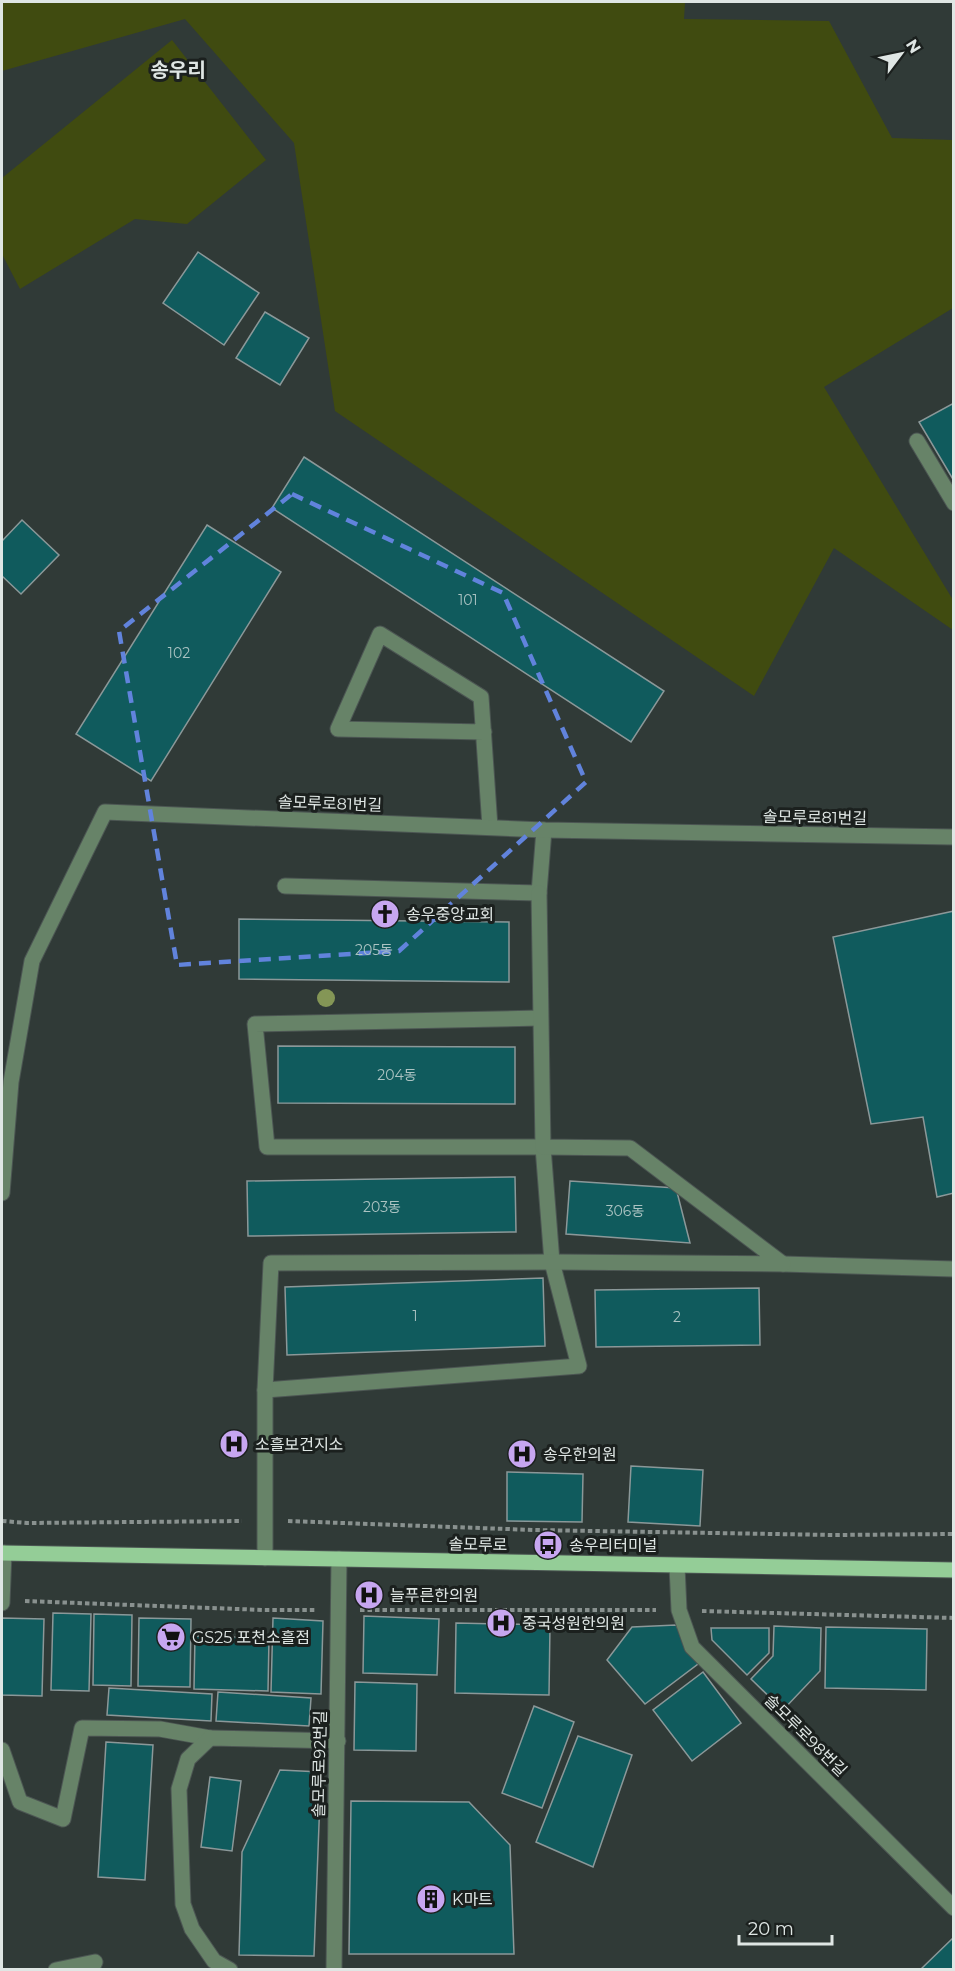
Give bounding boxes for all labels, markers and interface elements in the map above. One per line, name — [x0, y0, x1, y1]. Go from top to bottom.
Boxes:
north arrow — [871, 24, 931, 84]
text: N — [902, 36, 925, 57]
district label: 송우리 — [150, 58, 206, 82]
house number: 101 — [458, 591, 478, 609]
house number: 102 — [168, 644, 190, 662]
street label: 솔모루로81번길 — [278, 792, 382, 815]
street label: 솔모루로81번길 — [763, 807, 867, 828]
church icon: 송우중앙교회 — [369, 898, 401, 930]
place label: 송우중앙교회 — [406, 905, 494, 924]
house number: 205동 — [355, 941, 393, 959]
house number: 204동 — [377, 1066, 417, 1084]
house number: 203동 — [363, 1198, 401, 1216]
house number: 306동 — [606, 1202, 644, 1220]
house number: 1 — [412, 1307, 418, 1325]
house number: 2 — [673, 1308, 681, 1326]
hospital icon: 소흘보건지소 — [218, 1428, 250, 1460]
place label: 소흘보건지소 — [255, 1435, 343, 1454]
hospital icon: 송우한의원 — [506, 1438, 538, 1470]
place label: 송우한의원 — [543, 1445, 617, 1464]
bus stop icon: 송우리터미널 — [532, 1529, 564, 1561]
street label: 솔모루로 — [448, 1534, 508, 1555]
place label: 송우리터미널 — [569, 1536, 657, 1555]
hospital icon: 늘푸른한의원 — [353, 1579, 385, 1611]
place label: 늘푸른한의원 — [390, 1586, 478, 1605]
hospital icon: 중국성원한의원 — [485, 1607, 517, 1639]
place label: 중국성원한의원 — [522, 1614, 625, 1633]
supermarket icon: GS25 포천소흘점 — [155, 1621, 187, 1653]
place label: GS25 포천소흘점 — [192, 1628, 310, 1647]
street label: 솔모루로98번길 — [761, 1690, 851, 1780]
street label: 솔모루로92번길 — [309, 1710, 330, 1818]
building icon: K마트 — [415, 1883, 447, 1915]
place label: K마트 — [452, 1890, 493, 1909]
scale bar — [739, 1908, 832, 1946]
text: 20 m — [748, 1918, 794, 1940]

